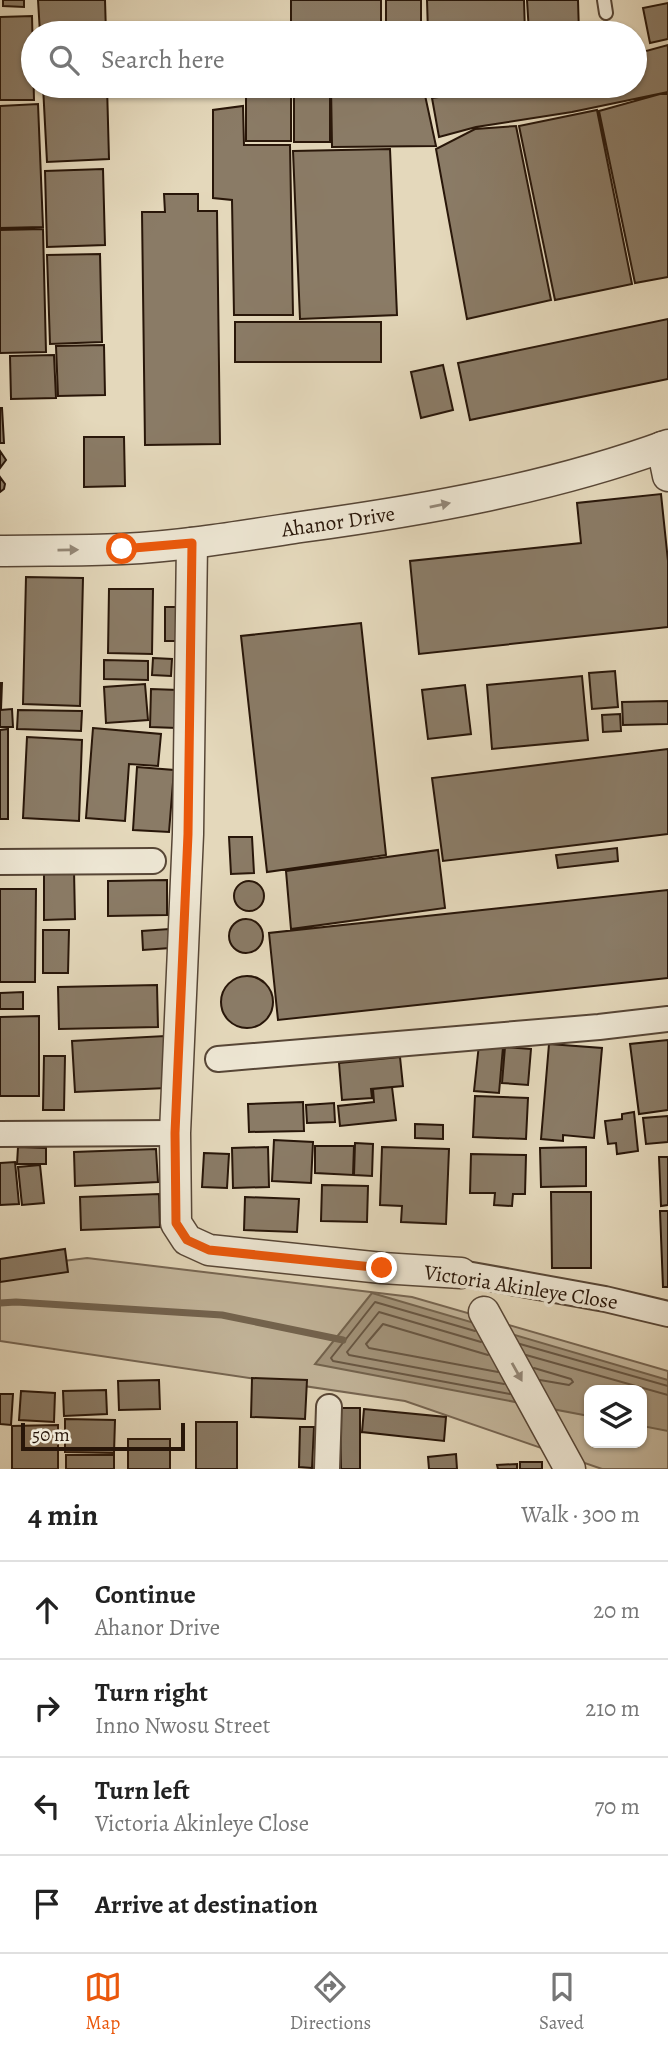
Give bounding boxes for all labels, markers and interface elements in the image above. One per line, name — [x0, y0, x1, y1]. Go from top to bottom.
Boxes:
search box — [21, 21, 647, 98]
icon: search — [45, 41, 83, 79]
text: Search here — [101, 42, 225, 77]
street label: Ahanor Drive — [279, 499, 397, 544]
one-way arrow — [429, 499, 451, 510]
route start — [106, 533, 137, 564]
one-way arrow — [57, 544, 79, 556]
route end — [366, 1252, 397, 1283]
street label: Victoria Akinleye Close — [421, 1258, 620, 1316]
one-way arrow — [511, 1362, 523, 1382]
map controls — [584, 1385, 647, 1448]
button: layers — [584, 1385, 647, 1448]
scale bar — [21, 1420, 186, 1452]
text: 50 m — [32, 1422, 70, 1448]
text: 4 min — [28, 1495, 98, 1535]
text: Walk · 300 m — [521, 1499, 640, 1530]
text: Continue — [95, 1577, 196, 1612]
icon: ahead — [28, 1591, 66, 1629]
text: 20 m — [593, 1595, 640, 1626]
text: Ahanor Drive — [95, 1612, 220, 1643]
text: Turn right — [95, 1675, 208, 1710]
icon: right — [28, 1689, 66, 1727]
text: 210 m — [585, 1693, 640, 1724]
text: Inno Nwosu Street — [95, 1710, 270, 1741]
text: Turn left — [95, 1773, 190, 1808]
icon: left — [28, 1787, 66, 1825]
text: 70 m — [594, 1791, 640, 1822]
text: Victoria Akinleye Close — [95, 1808, 309, 1839]
icon: arrive — [28, 1885, 66, 1923]
text: Arrive at destination — [95, 1887, 318, 1922]
tab: Map — [84, 1968, 122, 2036]
tab: Directions — [290, 1968, 371, 2036]
tab: Saved — [539, 1968, 584, 2036]

